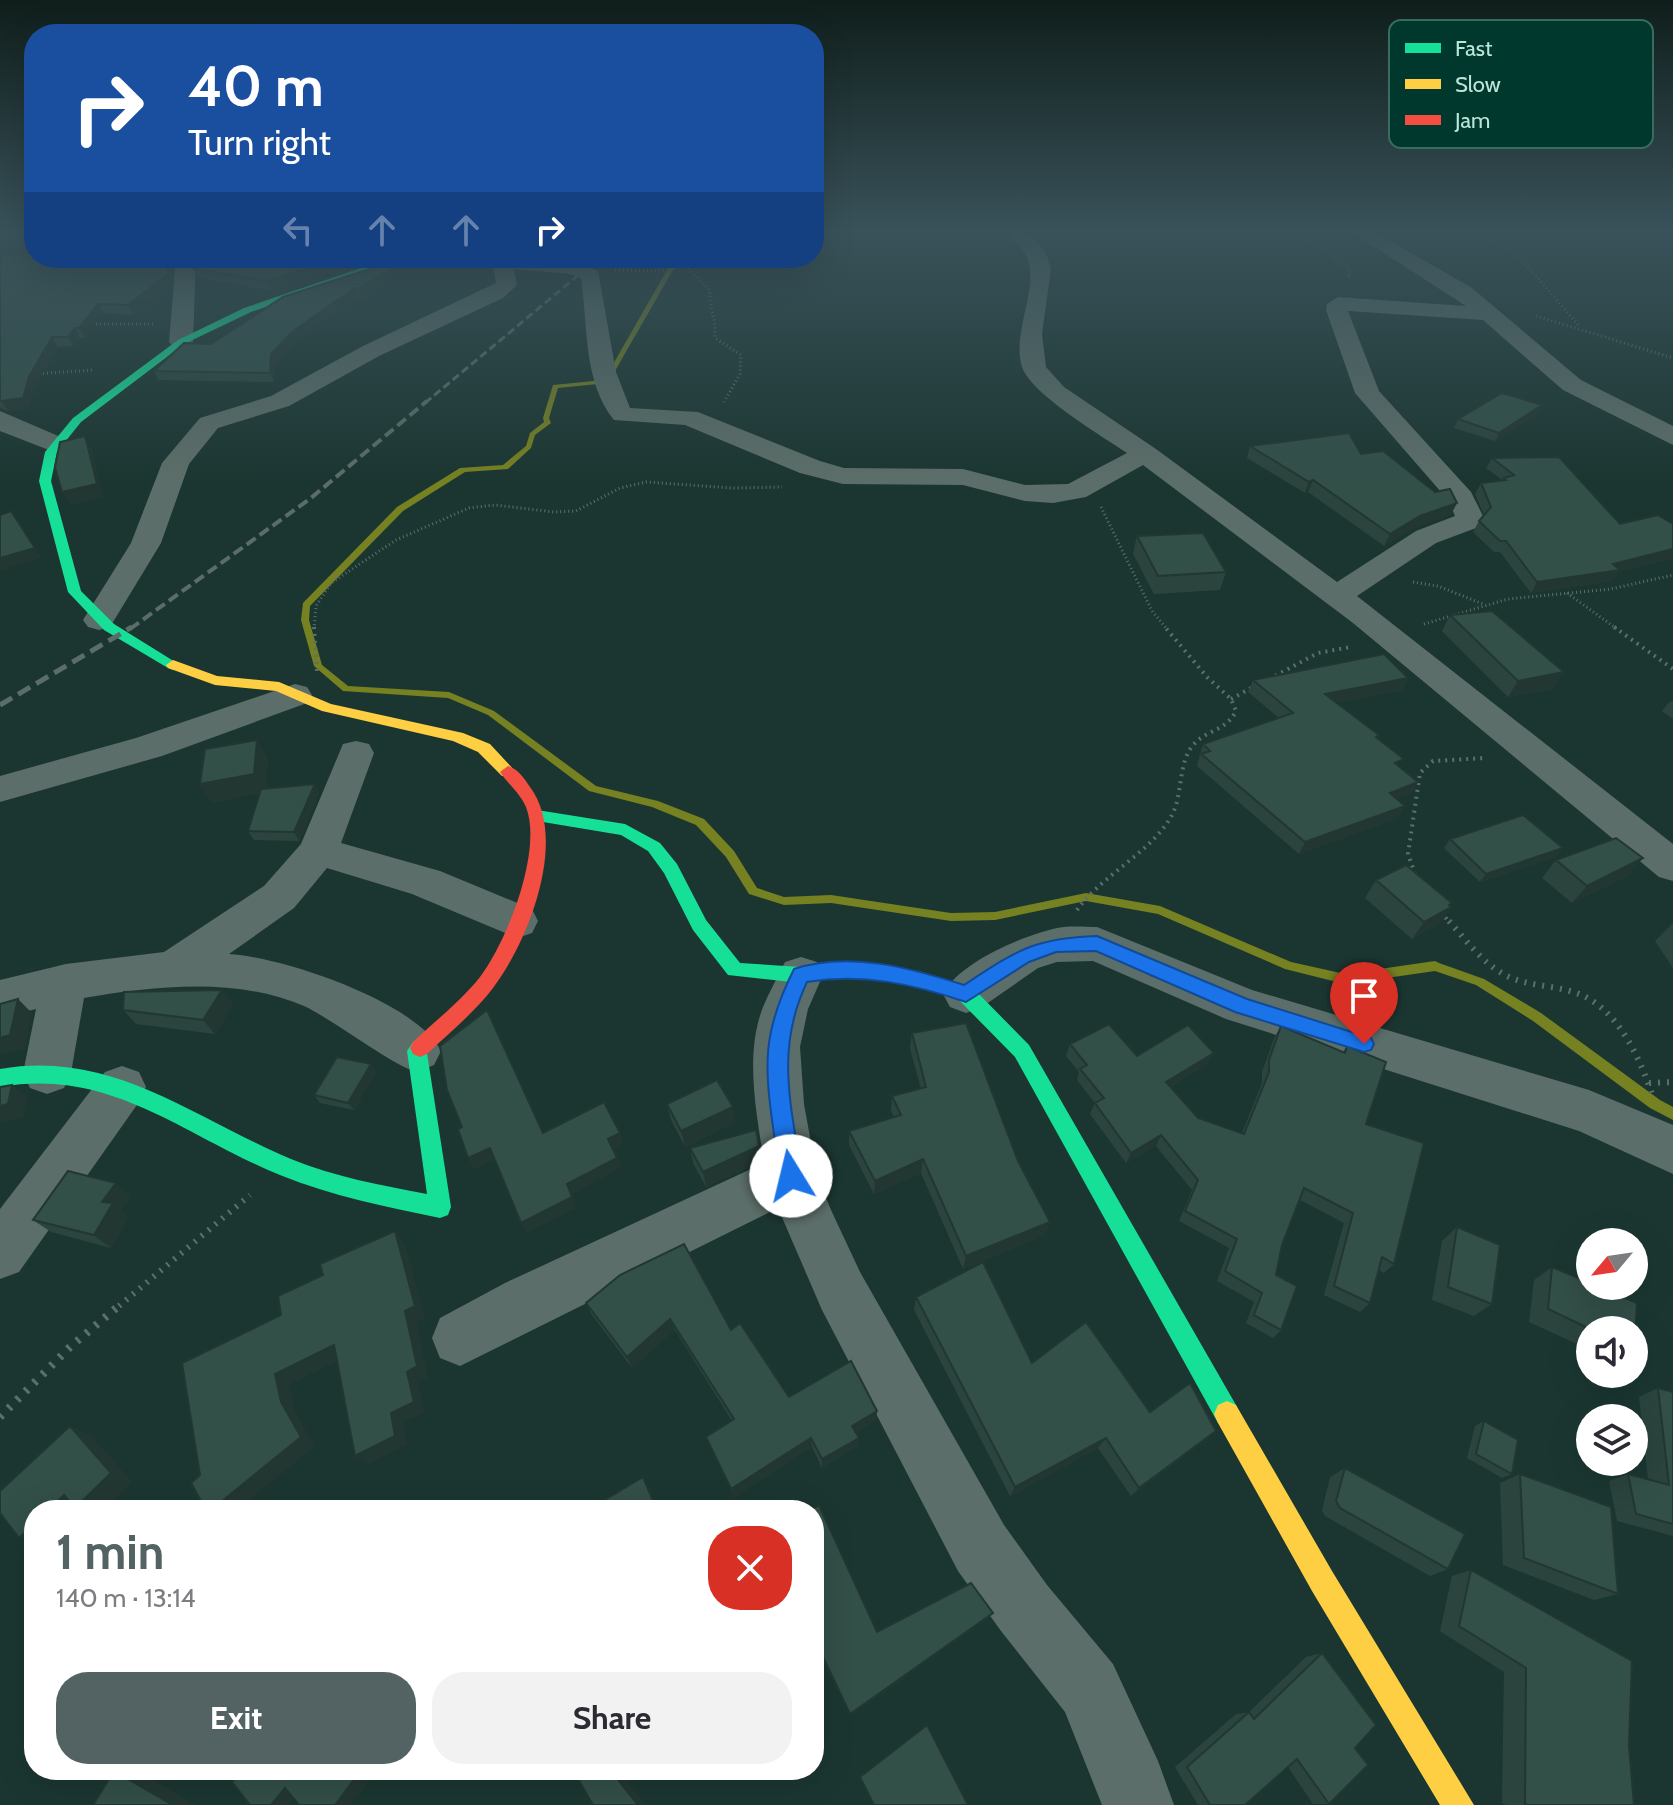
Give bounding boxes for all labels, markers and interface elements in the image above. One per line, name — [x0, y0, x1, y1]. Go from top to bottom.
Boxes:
legend — [1389, 20, 1653, 148]
text: Fast — [1455, 35, 1493, 62]
text: 40 m — [188, 52, 324, 120]
icon: right — [56, 56, 160, 160]
text: Slow — [1455, 71, 1501, 98]
text: Jam — [1454, 107, 1490, 134]
text: Turn right — [188, 120, 331, 164]
icon: left — [276, 208, 320, 252]
icon: ahead — [360, 208, 404, 252]
icon: ahead — [444, 208, 488, 252]
icon: right — [528, 208, 572, 252]
pin — [1330, 962, 1398, 1044]
icon: arrive — [1342, 974, 1386, 1018]
position arrow — [749, 1134, 833, 1218]
north arrow — [1576, 1228, 1648, 1300]
map controls — [1576, 1228, 1648, 1476]
button: sound — [1576, 1316, 1648, 1388]
button: layers — [1576, 1404, 1648, 1476]
text: 1 min — [56, 1523, 164, 1581]
button: close — [708, 1526, 792, 1610]
text: 140 m · 13:14 — [56, 1582, 196, 1614]
button: Exit — [56, 1672, 416, 1764]
button: Share — [432, 1672, 792, 1764]

